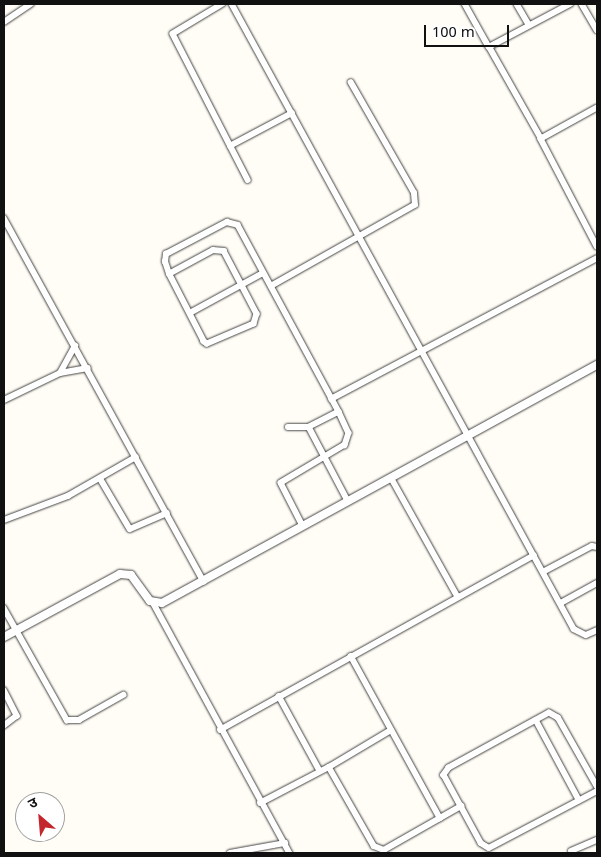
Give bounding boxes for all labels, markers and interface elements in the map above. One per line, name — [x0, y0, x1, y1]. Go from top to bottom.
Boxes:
scale bar — [426, 15, 511, 47]
text: 100 m — [432, 24, 475, 43]
north arrow — [15, 792, 65, 842]
text: उ — [25, 794, 41, 814]

